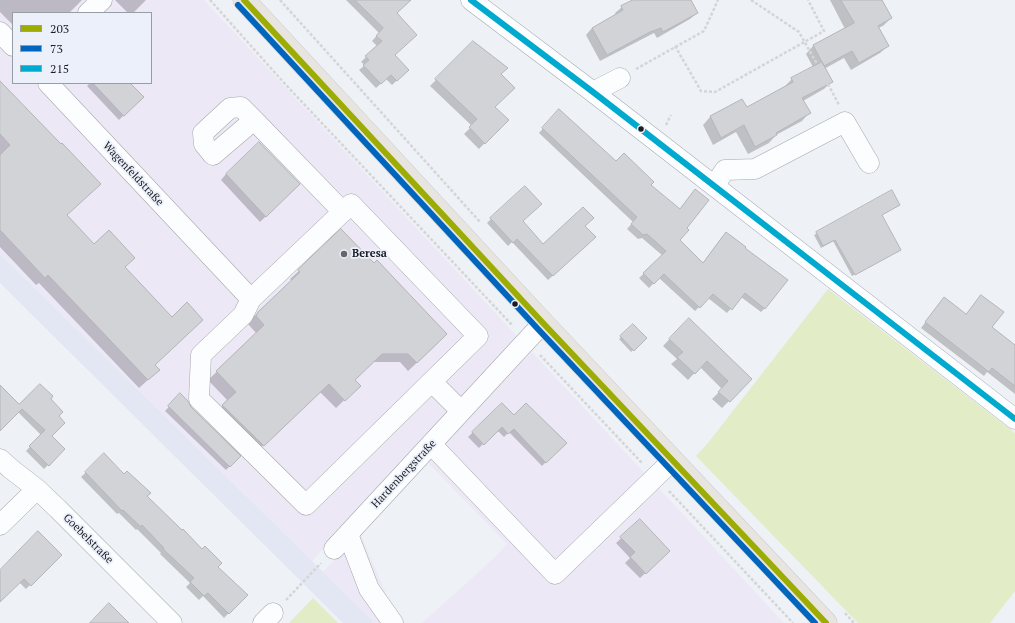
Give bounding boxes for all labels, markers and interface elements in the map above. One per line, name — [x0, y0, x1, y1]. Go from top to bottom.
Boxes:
legend — [12, 12, 152, 84]
text: 203 — [50, 21, 69, 36]
text: 73 — [50, 41, 63, 56]
text: 215 — [50, 61, 69, 76]
unlabelled marker — [636, 124, 646, 134]
street label: Wagenfeldstraße — [100, 139, 166, 209]
place label: Beresa — [352, 247, 387, 261]
marker: Beresa — [339, 249, 349, 259]
unlabelled marker — [510, 299, 520, 309]
street label: Hardenbergstraße — [369, 437, 439, 511]
street label: Goebelstraße — [60, 511, 116, 567]

